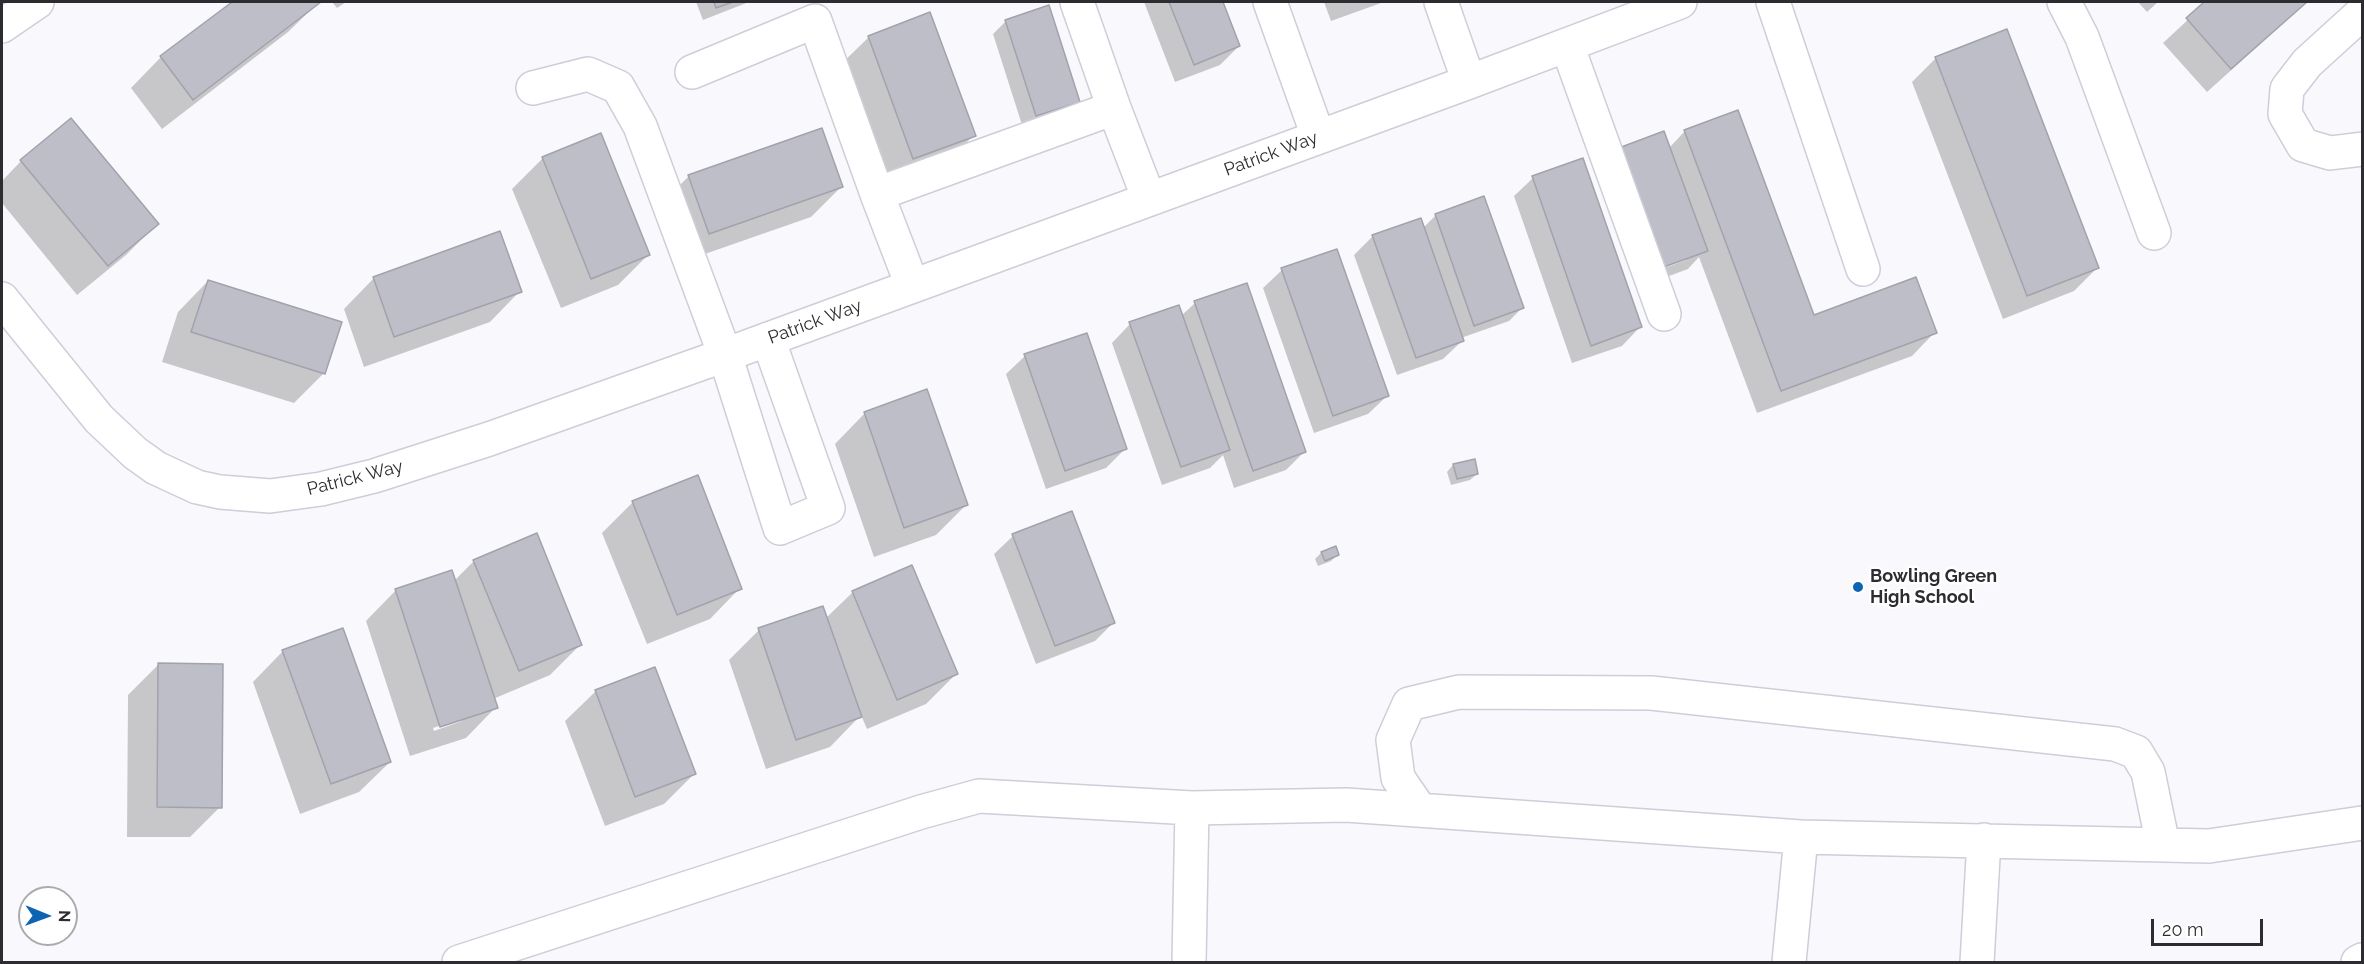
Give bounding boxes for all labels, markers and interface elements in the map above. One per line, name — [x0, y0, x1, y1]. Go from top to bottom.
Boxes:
street label: Patrick Way — [1221, 127, 1321, 181]
street label: Patrick Way — [765, 295, 865, 349]
street label: Patrick Way — [305, 456, 405, 500]
place label: Bowling Green High School — [1870, 566, 1997, 608]
marker: Bowling Green High School — [1851, 580, 1865, 594]
north arrow — [18, 886, 78, 946]
scale bar — [2154, 907, 2266, 945]
text: N — [55, 910, 74, 923]
text: 20 m — [2162, 919, 2204, 940]

